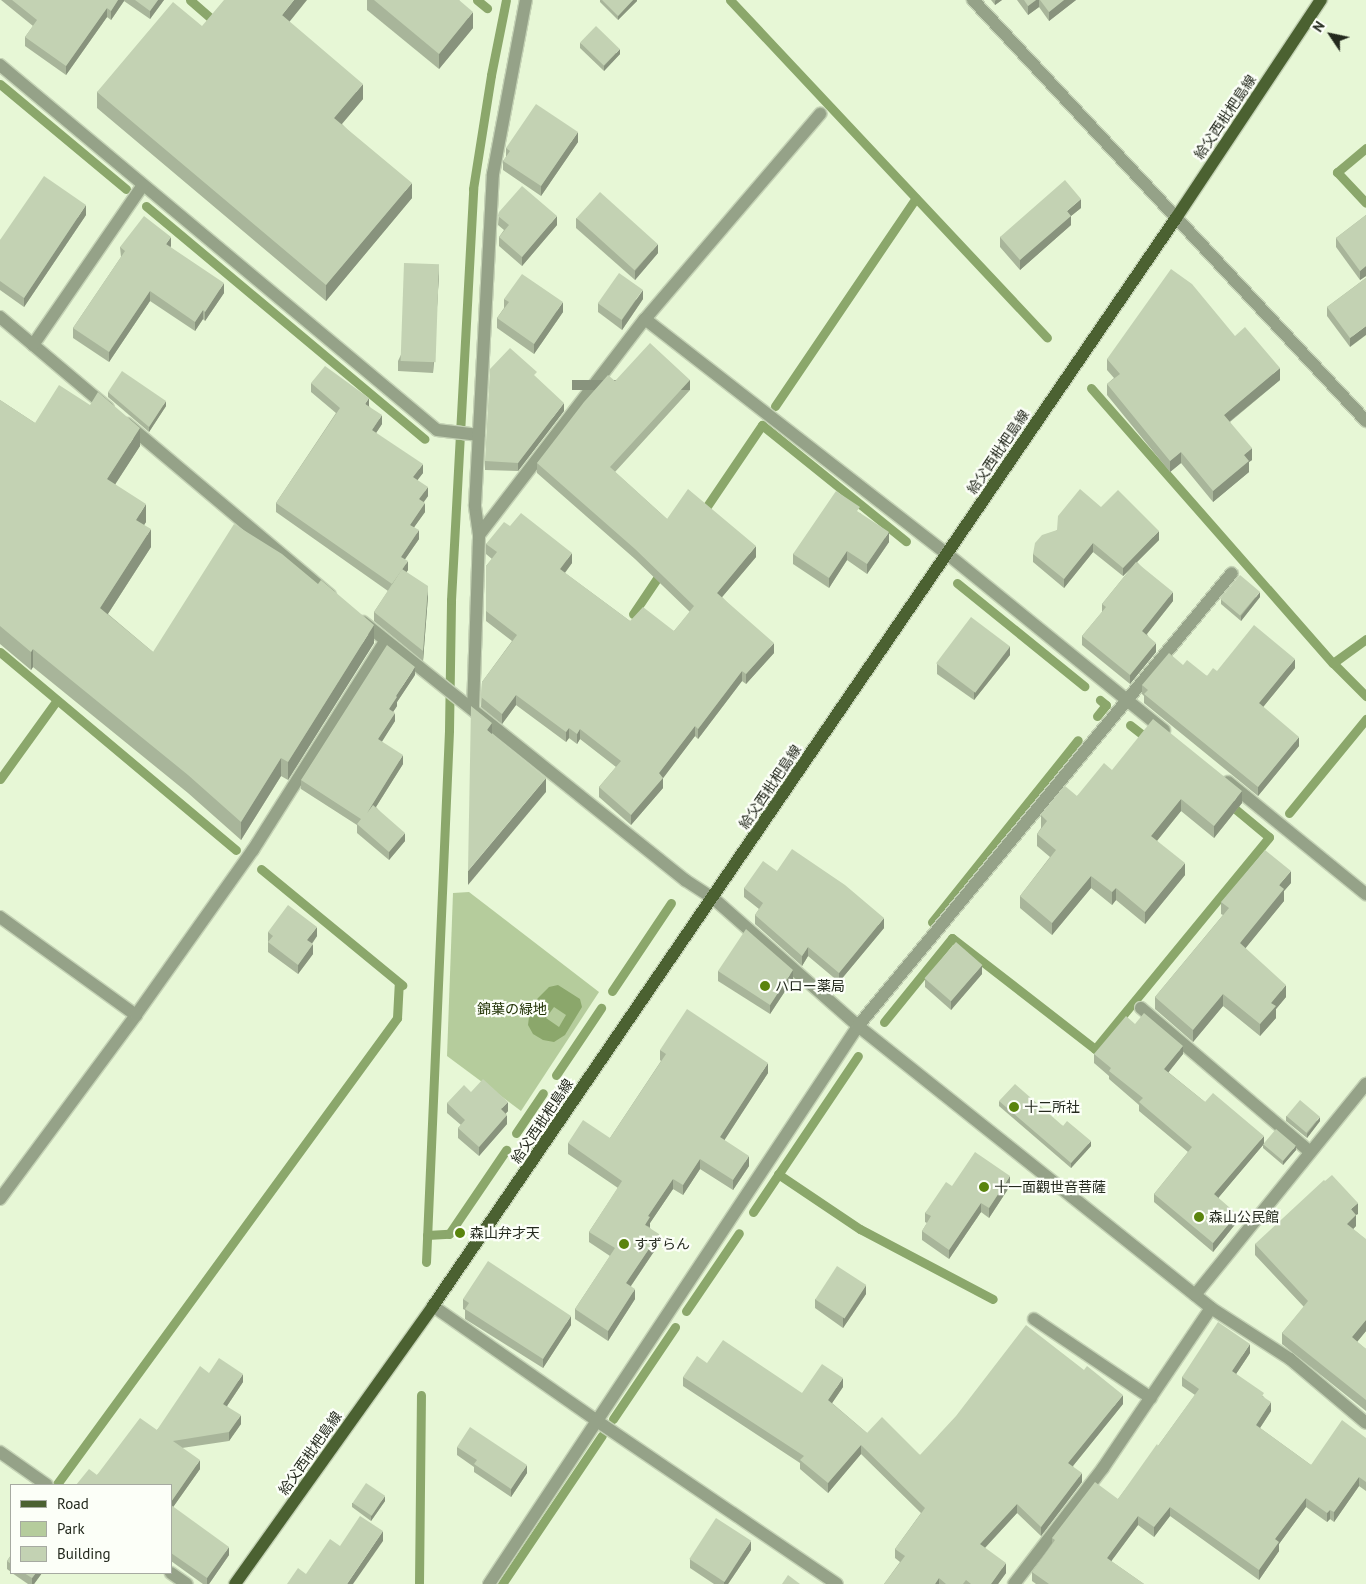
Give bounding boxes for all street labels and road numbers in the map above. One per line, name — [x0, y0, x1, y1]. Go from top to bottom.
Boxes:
street label: 給父西枇杷島線 — [1191, 72, 1259, 162]
street label: 給父西枇杷島線 — [964, 407, 1032, 497]
street label: 給父西枇杷島線 — [736, 742, 804, 832]
street label: 給父西枇杷島線 — [508, 1076, 576, 1166]
street label: 給父西枇杷島線 — [275, 1408, 345, 1498]

